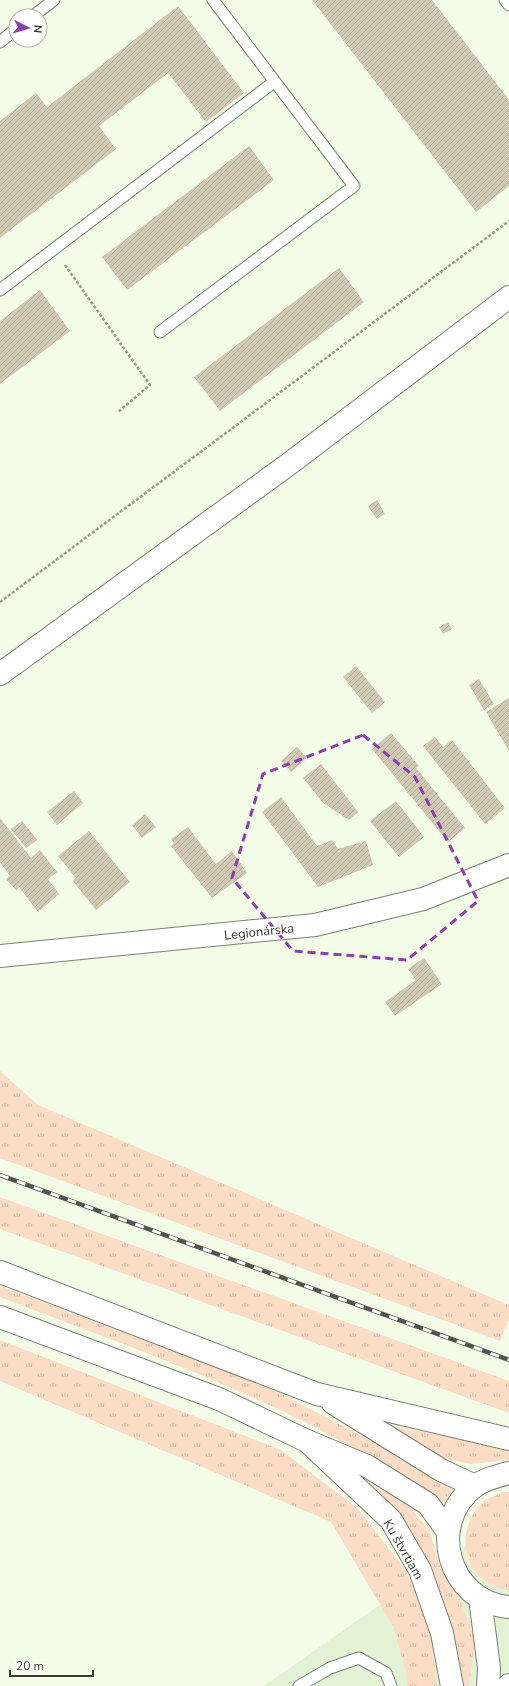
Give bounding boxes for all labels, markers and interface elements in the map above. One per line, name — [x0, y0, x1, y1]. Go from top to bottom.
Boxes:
north arrow — [8, 8, 48, 48]
text: N — [30, 24, 45, 34]
street label: Legionárska — [223, 919, 295, 945]
street label: Ku štvrtiam — [379, 1516, 428, 1583]
scale bar — [10, 1652, 93, 1678]
text: 20 m — [16, 1658, 44, 1674]

